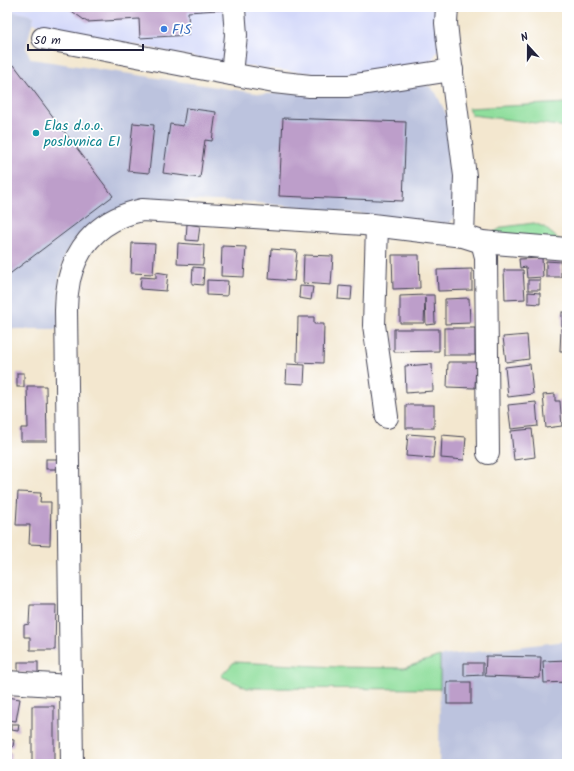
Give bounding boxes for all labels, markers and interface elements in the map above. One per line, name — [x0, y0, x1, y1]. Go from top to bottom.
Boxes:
place label: FIS — [172, 19, 192, 41]
marker: FIS — [159, 24, 169, 34]
scale bar — [28, 26, 143, 52]
north arrow — [508, 26, 548, 66]
text: N — [518, 28, 531, 47]
text: 50 m — [34, 31, 61, 50]
place label: Elas d.o.o. poslovnica E1 — [43, 115, 120, 153]
marker: Elas d.o.o. poslovnica E1 — [31, 128, 41, 138]

